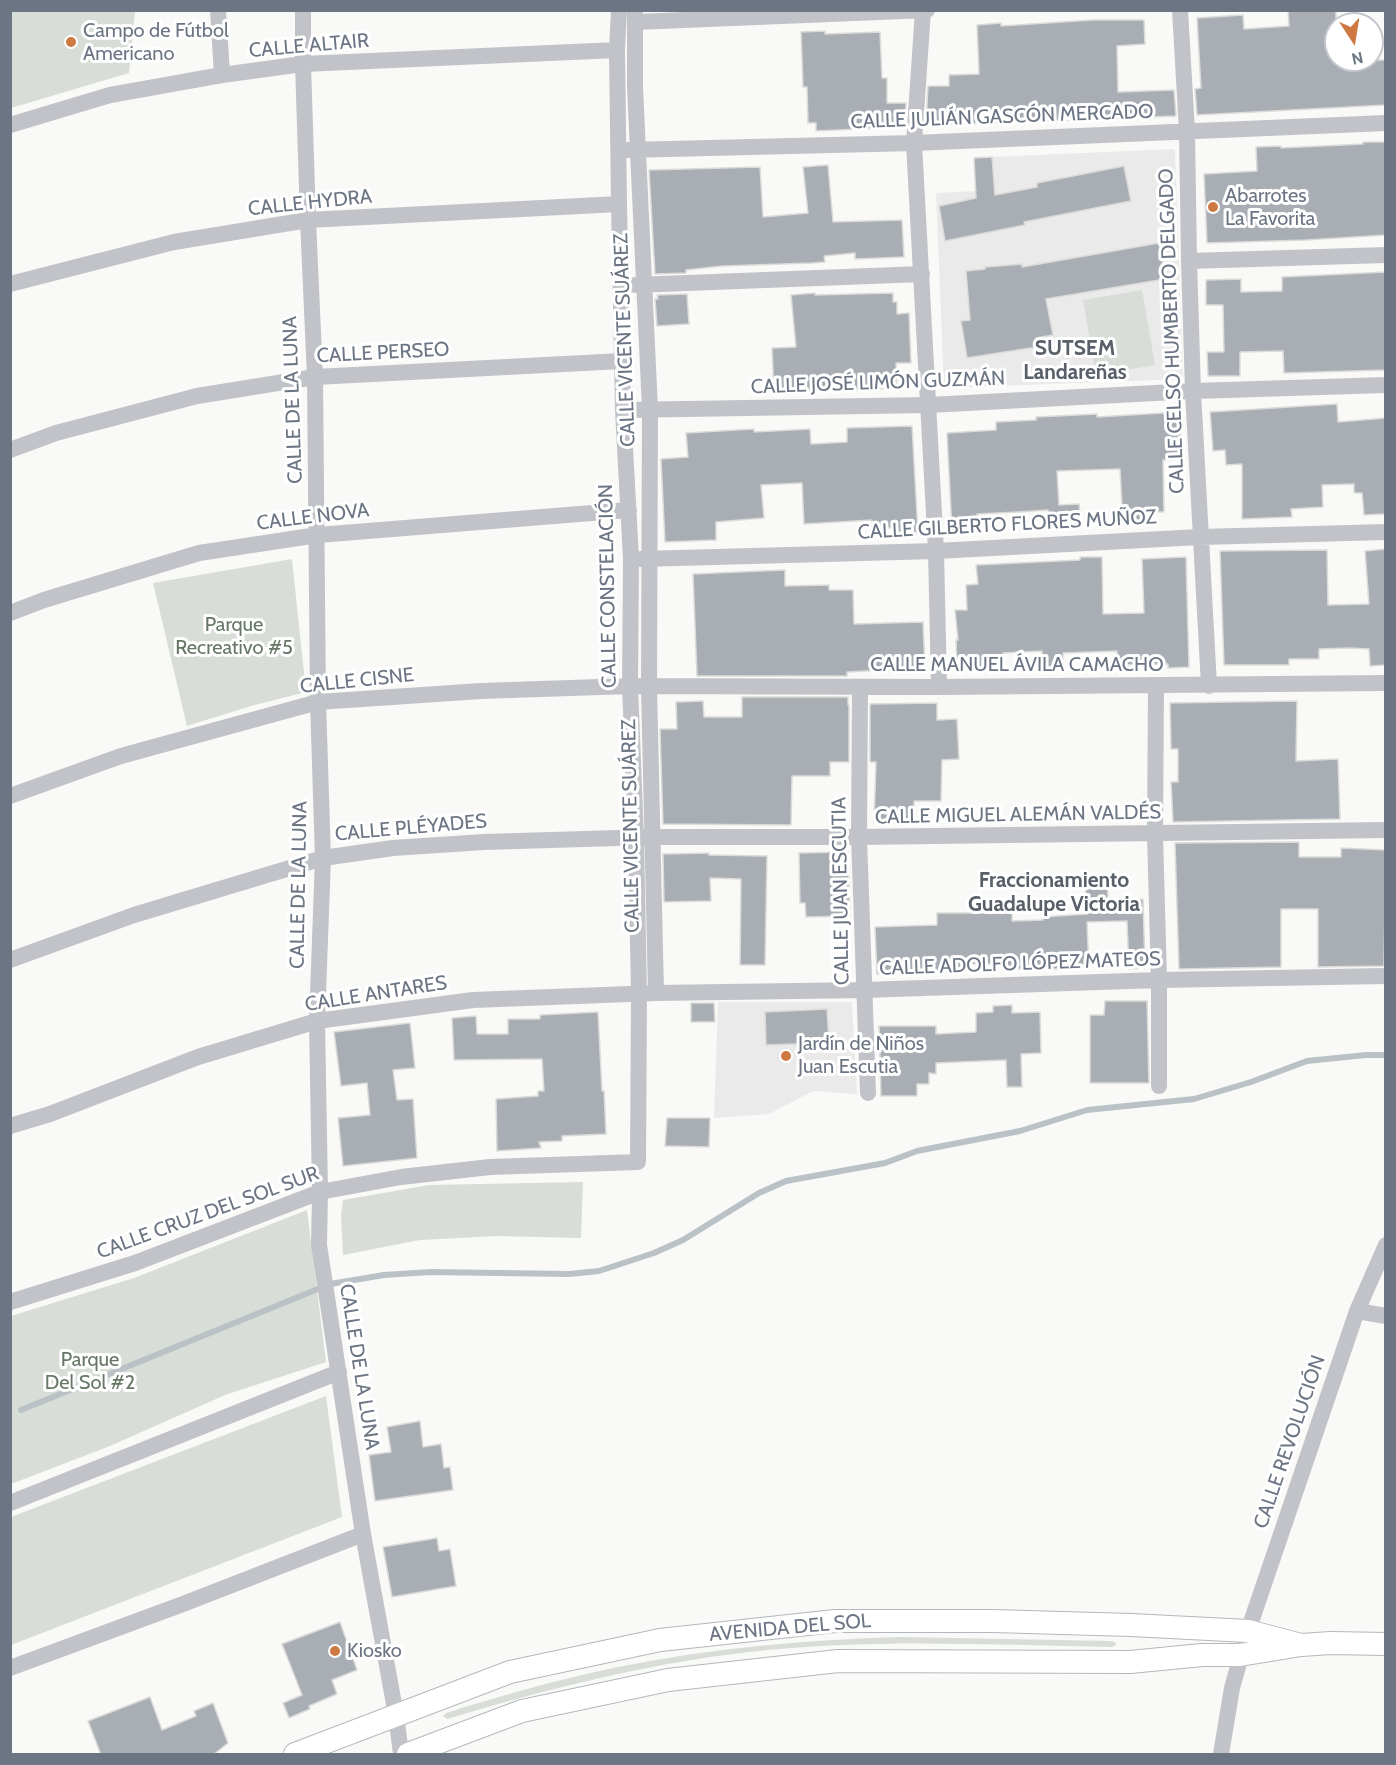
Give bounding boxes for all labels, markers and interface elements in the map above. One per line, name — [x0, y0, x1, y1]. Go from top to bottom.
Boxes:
north arrow — [1324, 12, 1384, 72]
place label: Campo de Fútbol Americano — [83, 19, 229, 66]
street label: CALLE ALTAIR — [248, 29, 370, 63]
marker: Campo de Fútbol Americano — [64, 35, 78, 49]
text: N — [1350, 48, 1365, 69]
street label: CALLE JULIÁN GASCÓN MERCADO — [850, 100, 1154, 134]
street label: CALLE CELSO HUMBERTO DELGADO — [1154, 168, 1190, 494]
place label: Abarrotes La Favorita — [1225, 184, 1315, 231]
street label: CALLE HYDRA — [247, 185, 373, 221]
marker: Abarrotes La Favorita — [1206, 200, 1220, 214]
street label: CALLE VICENTE SUÁREZ — [609, 233, 641, 447]
street label: CALLE DE LA LUNA — [278, 316, 308, 484]
district label: SUTSEM Landareñas — [1023, 336, 1127, 386]
street label: CALLE PERSEO — [316, 338, 450, 368]
street label: CALLE JOSÉ LIMÓN GUZMÁN — [750, 367, 1006, 399]
street label: CALLE CONSTELACIÓN — [594, 484, 622, 688]
street label: CALLE NOVA — [255, 498, 371, 536]
street label: CALLE GILBERTO FLORES MUÑOZ — [857, 505, 1157, 545]
park label: Parque Recreativo #5 — [175, 613, 293, 660]
street label: CALLE MANUEL ÁVILA CAMACHO — [870, 653, 1164, 677]
street label: CALLE CISNE — [299, 663, 415, 699]
street label: CALLE VICENTE SUÁREZ — [617, 719, 645, 933]
street label: CALLE JUAN ESCUTIA — [827, 797, 855, 985]
street label: CALLE DE LA LUNA — [286, 801, 312, 969]
street label: CALLE MIGUEL ALEMÁN VALDÉS — [875, 801, 1161, 829]
street label: CALLE PLÉYADES — [334, 809, 488, 847]
district label: Fraccionamiento Guadalupe Victoria — [968, 868, 1140, 918]
street label: CALLE ADOLFO LÓPEZ MATEOS — [879, 947, 1161, 981]
street label: CALLE ANTARES — [303, 971, 449, 1017]
place label: Jardín de Niños Juan Escutia — [798, 1032, 924, 1079]
marker: Jardín de Niños Juan Escutia — [779, 1049, 793, 1063]
street label: CALLE CRUZ DEL SOL SUR — [94, 1162, 322, 1264]
street label: CALLE DE LA LUNA — [334, 1282, 384, 1452]
park label: Parque Del Sol #2 — [45, 1348, 135, 1395]
street label: CALLE REVOLUCIÓN — [1249, 1352, 1331, 1532]
street label: AVENIDA DEL SOL — [708, 1609, 872, 1647]
place label: Kiosko — [347, 1639, 402, 1663]
marker: Kiosko — [328, 1644, 342, 1658]

